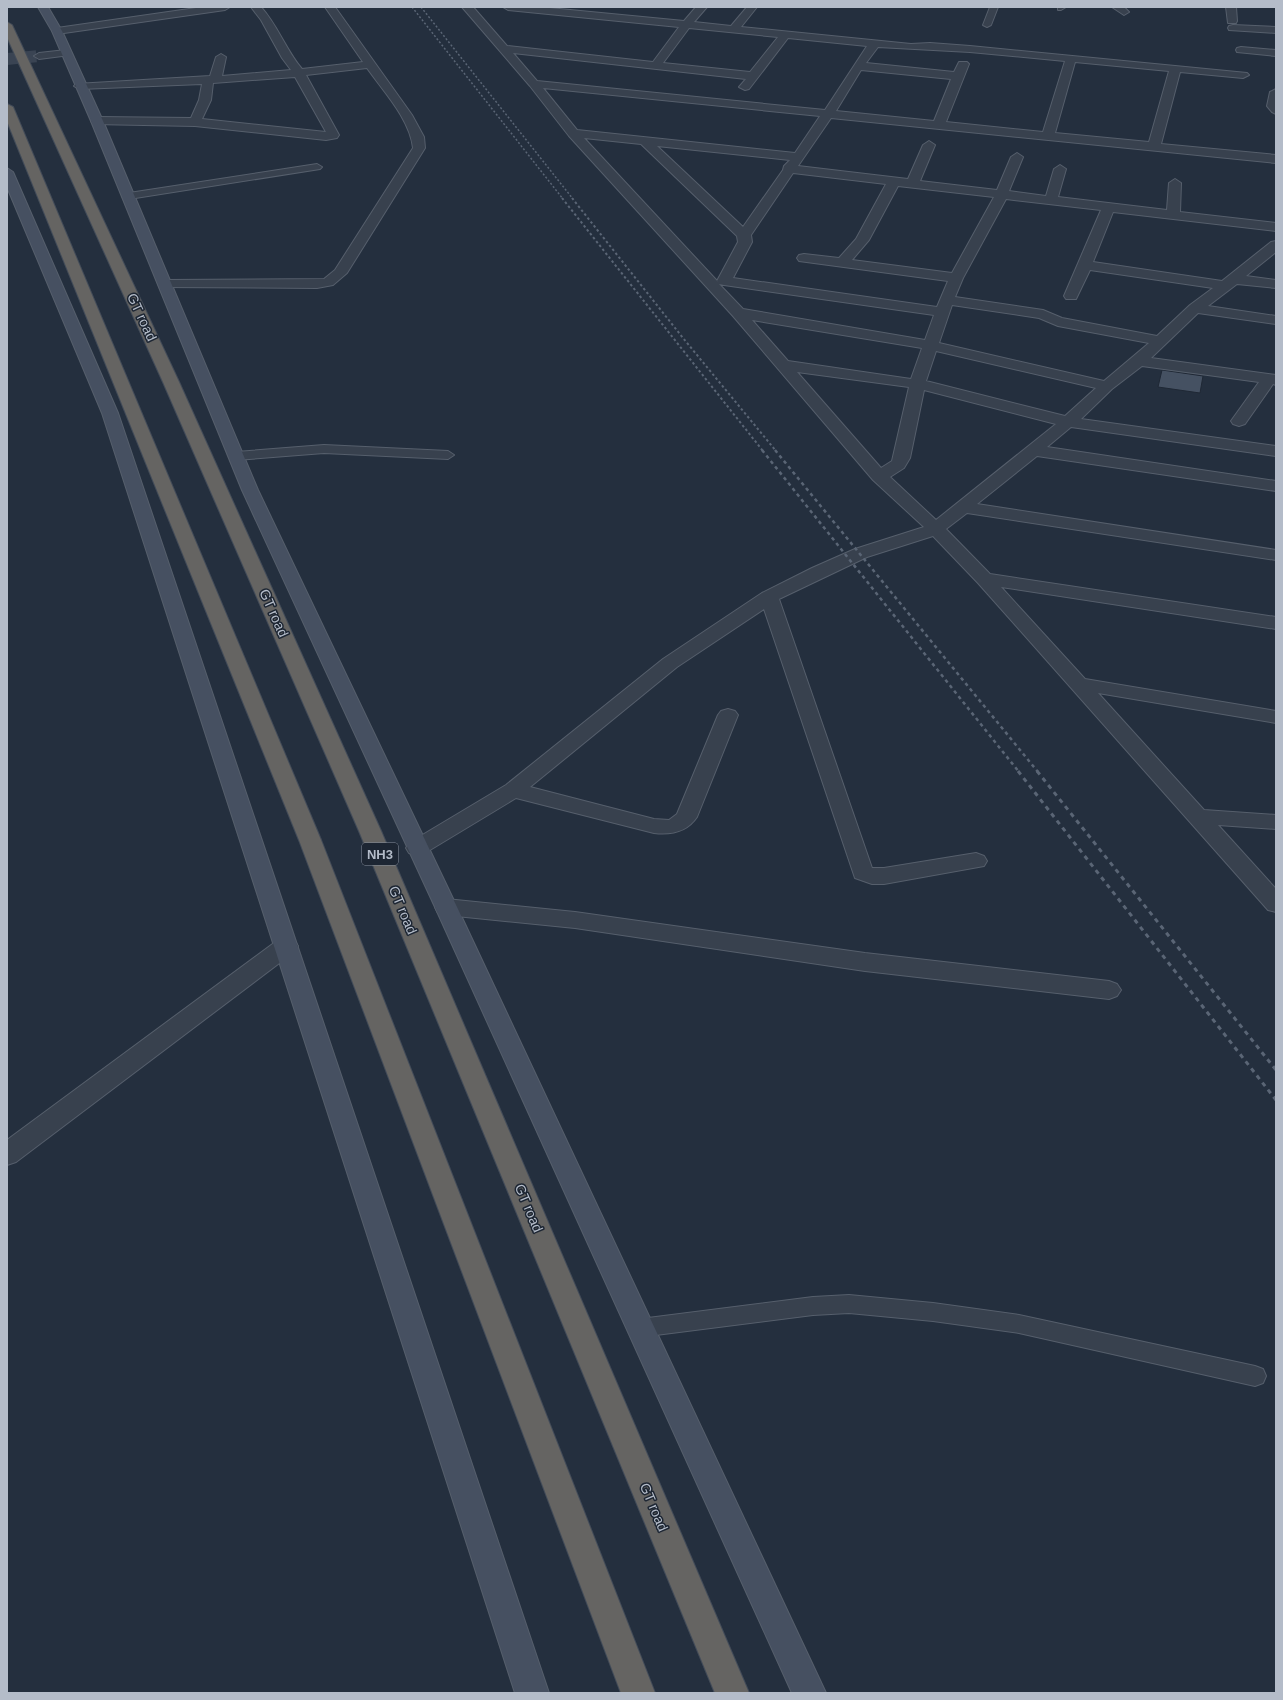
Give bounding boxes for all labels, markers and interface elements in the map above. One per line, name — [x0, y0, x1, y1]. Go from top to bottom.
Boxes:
street label: GT road — [124, 290, 160, 344]
street label: GT road — [256, 586, 292, 640]
road number: NH3 — [362, 843, 398, 865]
street label: GT road — [386, 883, 420, 937]
street label: GT road — [512, 1181, 546, 1235]
street label: GT road — [637, 1480, 671, 1534]

